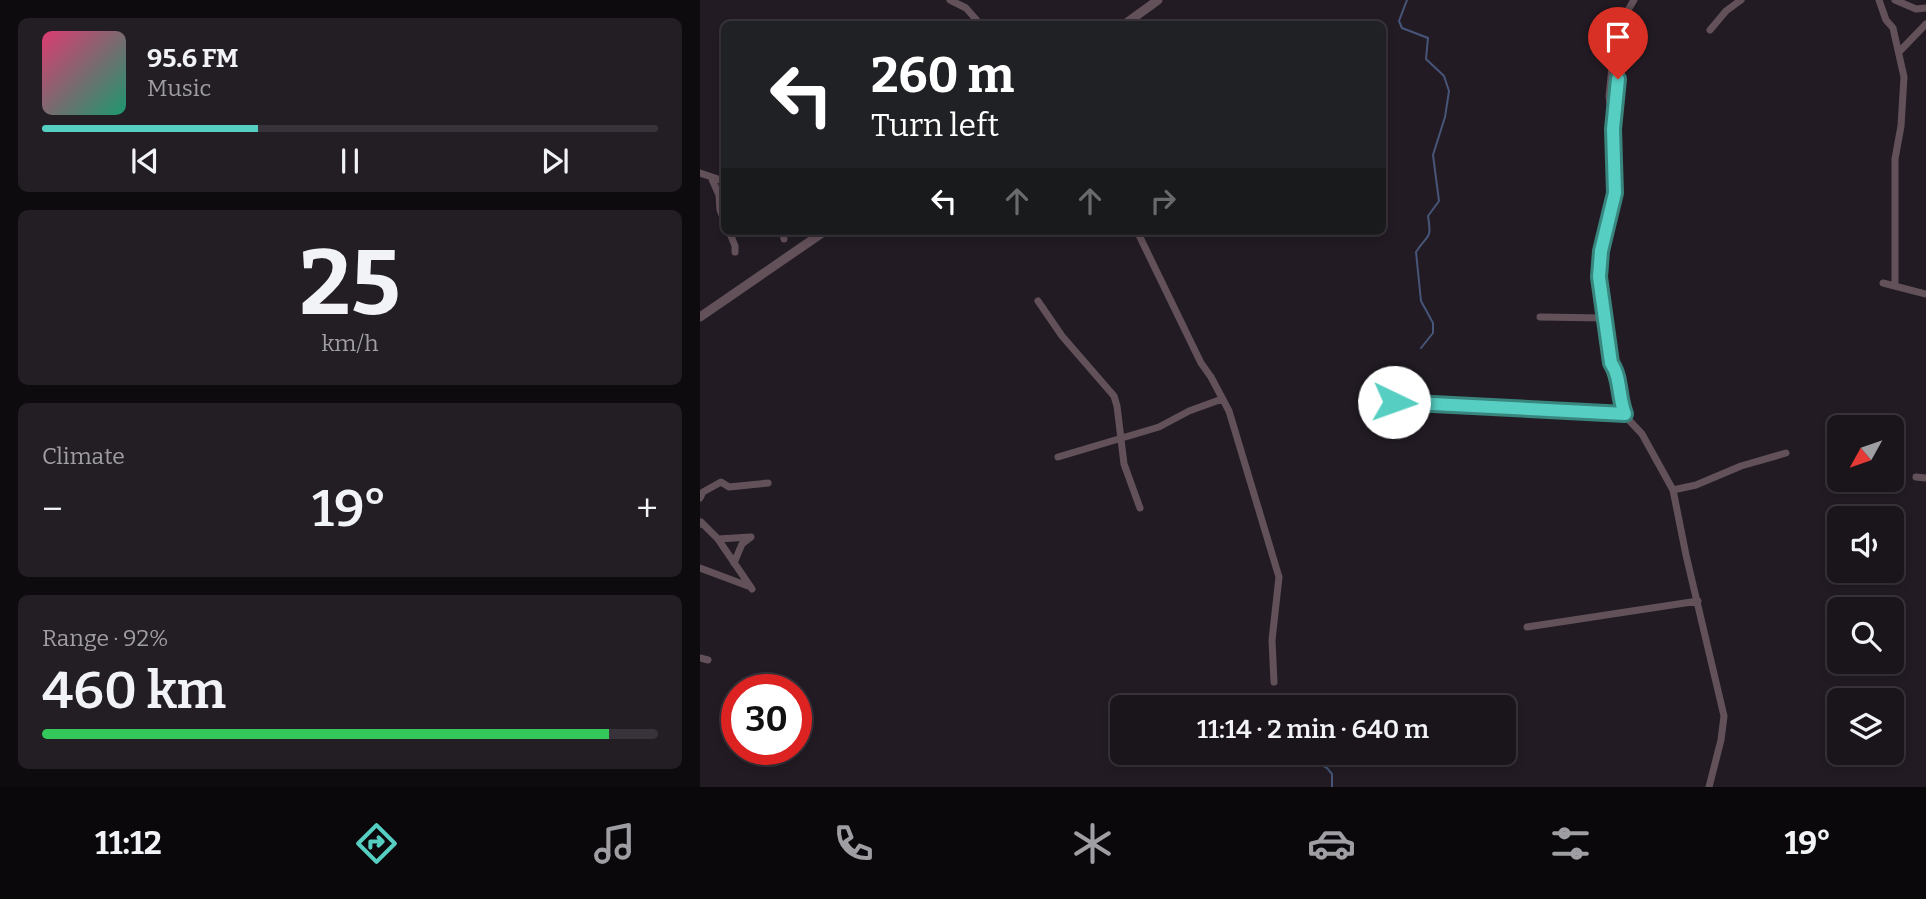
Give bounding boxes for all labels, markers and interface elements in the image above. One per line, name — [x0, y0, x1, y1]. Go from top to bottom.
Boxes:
pin — [1588, 7, 1648, 79]
icon: arrive — [1599, 18, 1637, 56]
text: 95.6 FM — [147, 43, 239, 74]
text: 260 m — [871, 46, 1014, 105]
icon: left — [756, 49, 847, 140]
text: Music — [147, 74, 211, 102]
text: Turn left — [871, 106, 999, 144]
icon: previous — [126, 142, 164, 180]
icon: pause — [331, 142, 369, 180]
icon: next — [536, 142, 574, 180]
icon: left — [925, 182, 963, 220]
icon: ahead — [998, 182, 1036, 220]
icon: ahead — [1071, 182, 1109, 220]
icon: right — [1144, 182, 1182, 220]
text: 25 — [299, 229, 401, 338]
text: km/h — [322, 329, 378, 357]
position arrow — [1357, 365, 1431, 439]
north arrow — [1827, 415, 1904, 492]
map controls — [1827, 415, 1904, 765]
text: Climate — [42, 442, 125, 470]
text: 19° — [312, 477, 387, 540]
text: − — [42, 486, 63, 532]
text: + — [636, 486, 658, 532]
button: sound — [1827, 506, 1904, 583]
button: search — [1827, 597, 1904, 674]
text: Range · 92% — [42, 624, 169, 652]
text: 460 km — [42, 659, 226, 722]
speed limit sign: 30 — [721, 674, 812, 765]
button: layers — [1827, 688, 1904, 765]
text: 11:14 · 2 min · 640 m — [1197, 714, 1429, 745]
icon: directions — [352, 819, 401, 868]
icon: music — [590, 819, 639, 868]
icon: phone — [829, 819, 878, 868]
icon: climate — [1068, 819, 1117, 868]
icon: car — [1307, 819, 1356, 868]
icon: filters — [1546, 819, 1595, 868]
text: 11:12 — [95, 824, 162, 862]
text: 19° — [1784, 824, 1831, 862]

